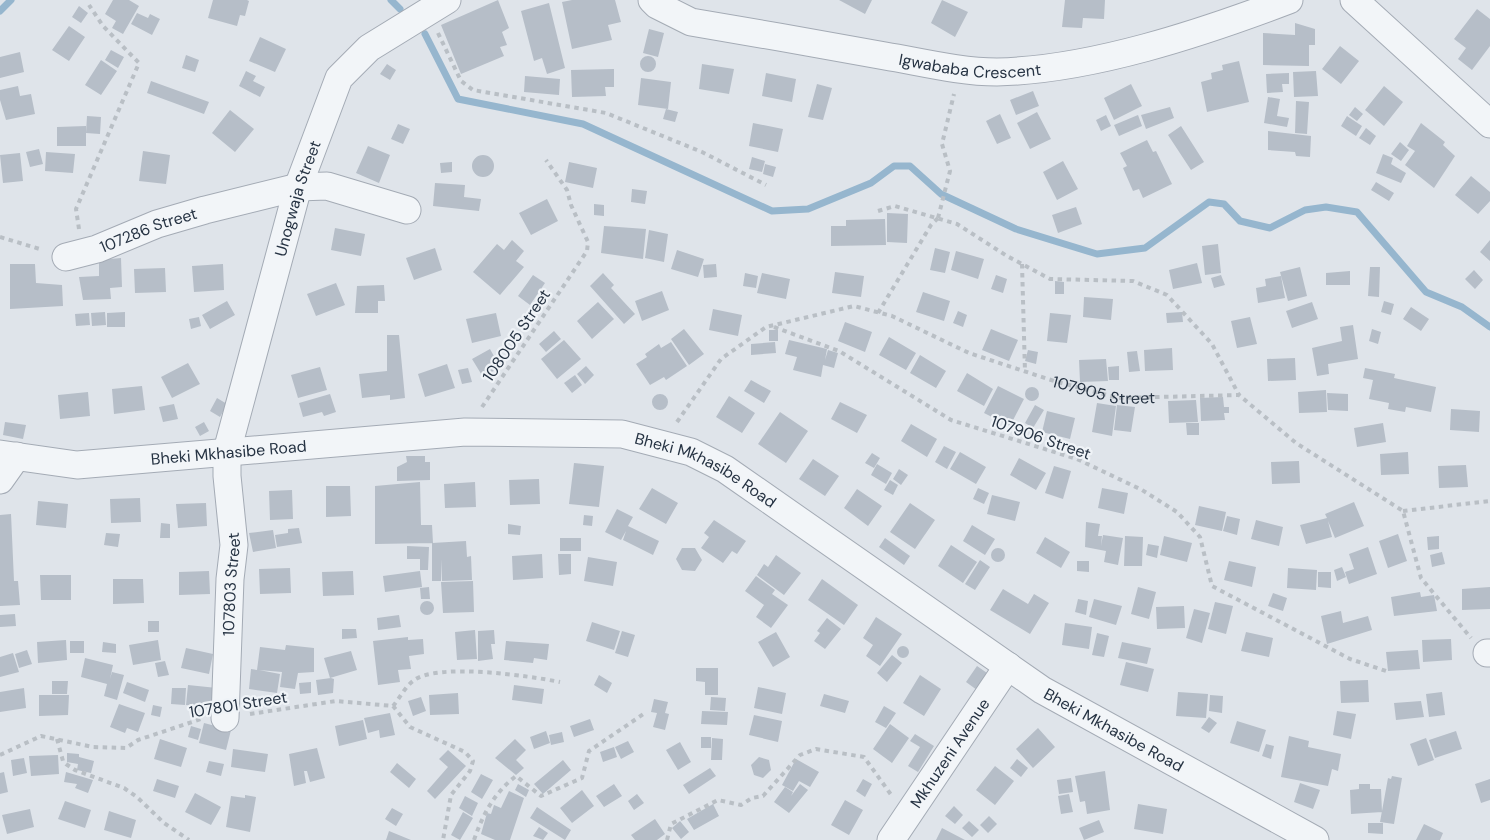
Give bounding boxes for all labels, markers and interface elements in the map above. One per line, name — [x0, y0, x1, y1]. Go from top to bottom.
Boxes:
street label: Igwababa Crescent — [897, 49, 1042, 83]
street label: Unogwaja Street — [270, 137, 326, 259]
street label: 107286 Street — [97, 203, 200, 258]
street label: 108005 Street — [478, 285, 555, 385]
street label: 107905 Street — [1050, 371, 1155, 409]
street label: 107906 Street — [988, 411, 1094, 464]
street label: Bheki Mkhasibe Road — [632, 428, 780, 513]
street label: Bheki Mkhasibe Road — [150, 436, 307, 470]
street label: 107803 Street — [218, 531, 245, 636]
street label: Bheki Mkhasibe Road — [1040, 683, 1187, 777]
street label: 107801 Street — [187, 686, 289, 723]
street label: Mkhuzeni Avenue — [906, 694, 994, 812]

